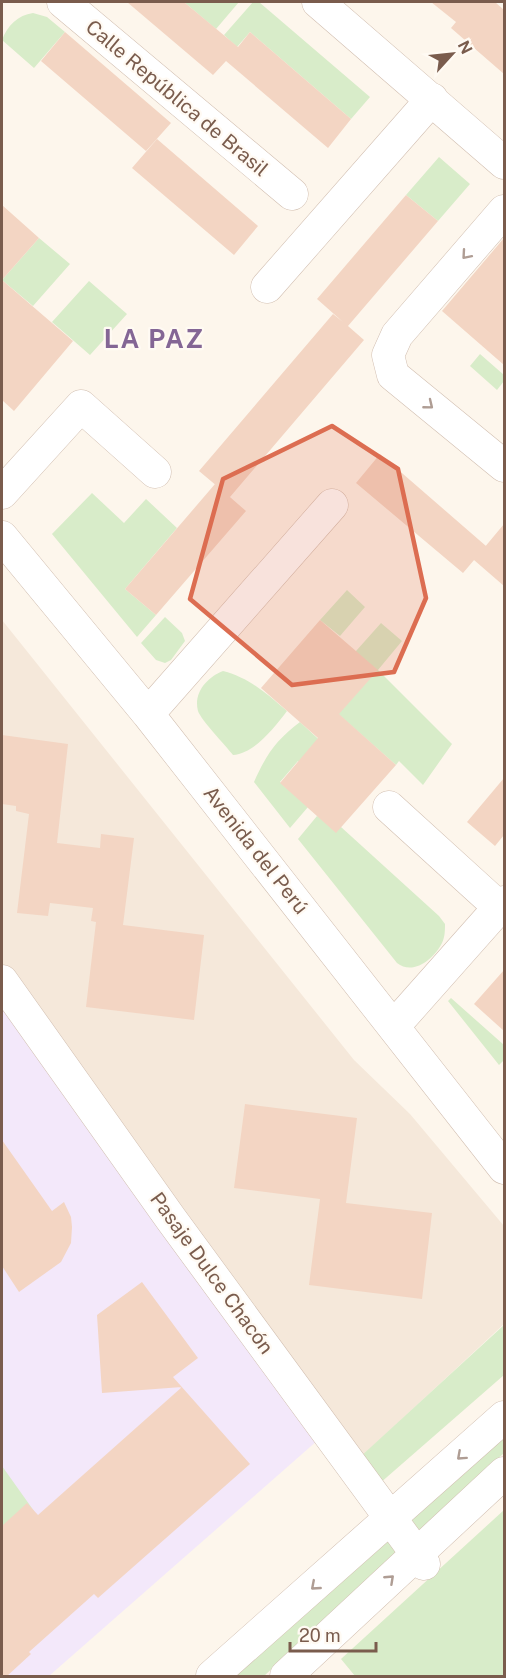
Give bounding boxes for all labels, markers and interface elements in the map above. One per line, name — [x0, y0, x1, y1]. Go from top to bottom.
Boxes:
street label: Calle República de Brasil — [81, 15, 273, 181]
north arrow — [422, 24, 482, 84]
text: N — [454, 38, 476, 57]
one-way arrow — [462, 248, 473, 259]
district label: LA PAZ — [104, 323, 204, 354]
one-way arrow — [422, 397, 433, 408]
street label: Avenida del Perú — [199, 781, 313, 919]
street label: Pasaje Dulce Chacón — [145, 1187, 279, 1359]
one-way arrow — [457, 1449, 468, 1460]
one-way arrow — [384, 1575, 394, 1586]
one-way arrow — [311, 1578, 322, 1589]
scale bar — [290, 1615, 376, 1653]
text: 20 m — [299, 1625, 341, 1646]

